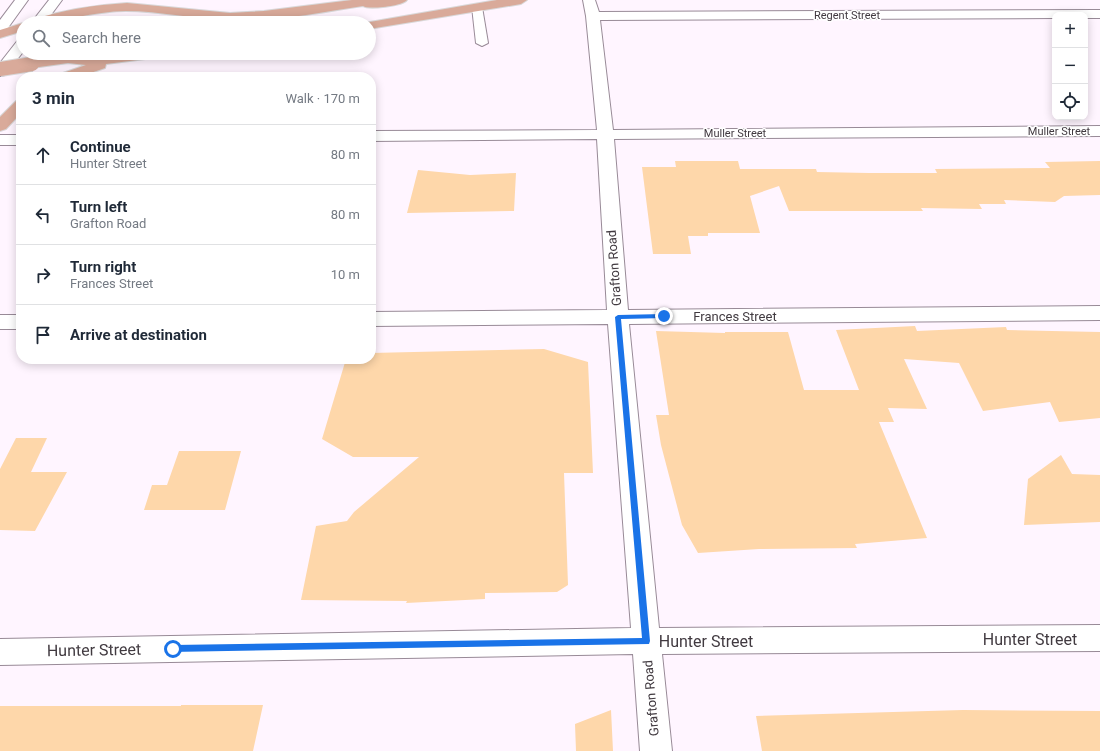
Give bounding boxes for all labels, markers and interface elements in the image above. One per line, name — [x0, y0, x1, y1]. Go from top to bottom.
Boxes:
street label: Regent Street — [814, 9, 880, 22]
map controls — [1052, 12, 1088, 120]
button: + — [1052, 12, 1088, 48]
search box — [16, 16, 376, 60]
icon: search — [30, 27, 52, 49]
text: Search here — [62, 29, 141, 47]
button: − — [1052, 48, 1088, 84]
button: locate — [1052, 84, 1088, 120]
text: 3 min — [32, 88, 75, 108]
text: Walk · 170 m — [285, 91, 360, 106]
street label: Muller Street — [1028, 125, 1091, 138]
street label: Muller Street — [704, 127, 767, 140]
text: Continue — [70, 138, 131, 156]
icon: ahead — [32, 144, 54, 166]
text: 80 m — [331, 147, 360, 162]
text: Hunter Street — [70, 156, 147, 171]
text: Turn left — [70, 198, 127, 216]
icon: left — [32, 204, 54, 226]
text: 80 m — [331, 207, 360, 222]
text: Grafton Road — [70, 216, 146, 231]
street label: Grafton Road — [604, 229, 624, 307]
text: Turn right — [70, 258, 136, 276]
icon: right — [32, 264, 54, 286]
text: 10 m — [331, 267, 360, 282]
text: Frances Street — [70, 276, 153, 291]
route end — [655, 307, 673, 325]
street label: Frances Street — [693, 309, 777, 324]
icon: arrive — [32, 324, 54, 346]
text: Arrive at destination — [70, 326, 207, 344]
street label: Hunter Street — [983, 630, 1077, 649]
street label: Hunter Street — [659, 632, 753, 651]
street label: Hunter Street — [47, 640, 141, 660]
route start — [164, 640, 182, 658]
street label: Grafton Road — [640, 659, 662, 737]

